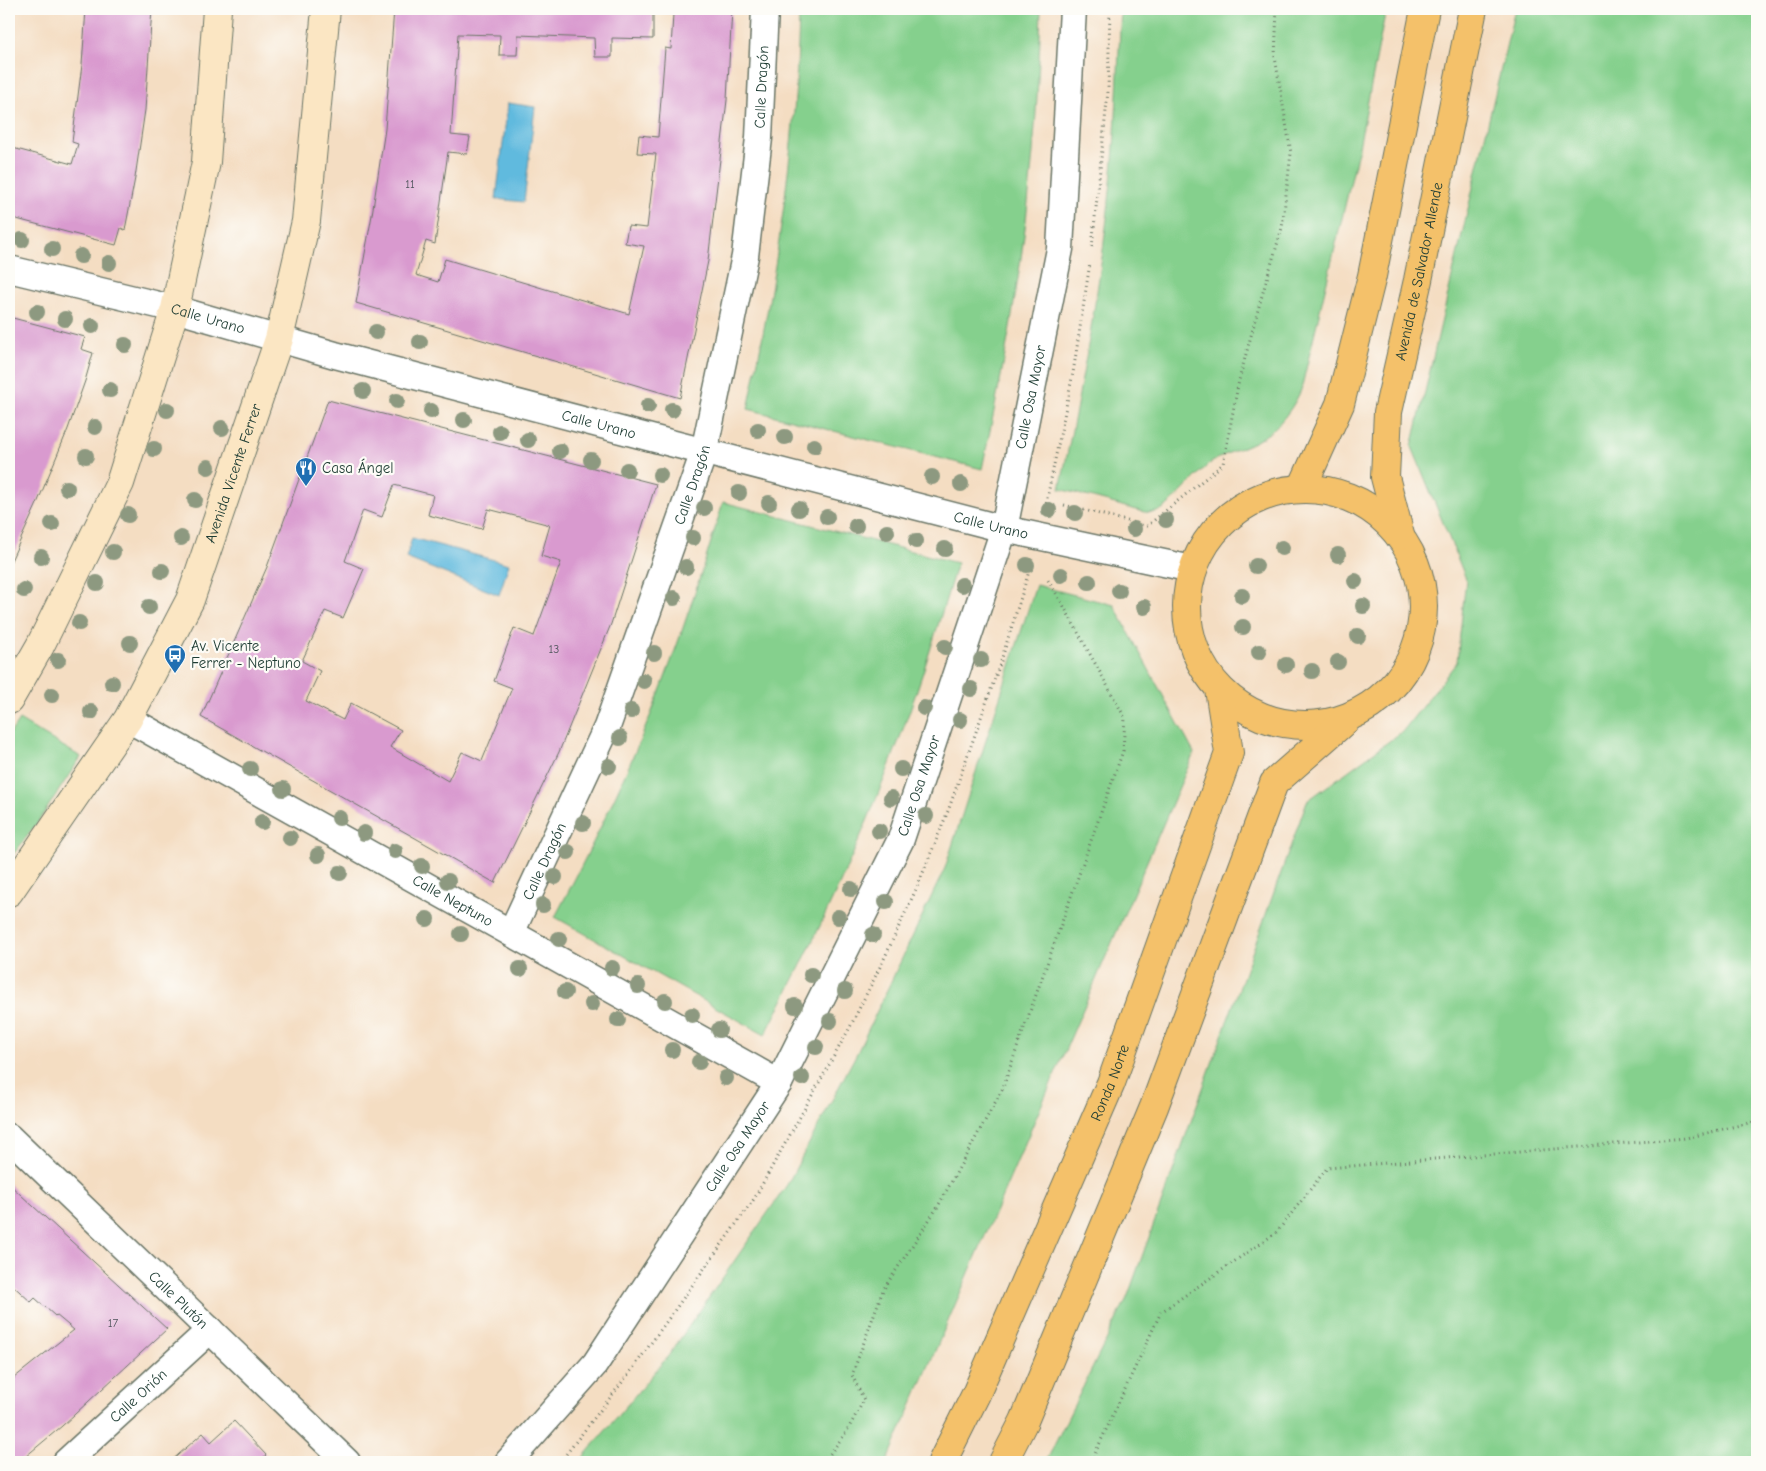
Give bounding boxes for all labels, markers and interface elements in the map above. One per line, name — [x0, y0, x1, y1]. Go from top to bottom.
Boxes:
street label: Calle Dragón — [750, 45, 772, 129]
house number: 11 — [405, 177, 415, 191]
street label: Avenida de Salvador Allende — [1391, 180, 1447, 362]
street label: Calle Urano — [169, 299, 247, 338]
street label: Calle Osa Mayor — [1011, 344, 1050, 450]
street label: Avenida Vicente Ferrer — [201, 401, 265, 545]
street label: Calle Urano — [560, 406, 638, 443]
street label: Calle Dragón — [670, 444, 714, 527]
restaurant icon: Casa Ángel — [294, 456, 318, 487]
place label: Casa Ángel — [322, 458, 394, 477]
street label: Calle Urano — [952, 507, 1030, 543]
place label: Av. Vicente Ferrer - Neptuno — [191, 637, 301, 672]
house number: 13 — [549, 642, 559, 656]
bus stop icon: Av. Vicente Ferrer - Neptuno — [163, 643, 187, 674]
street label: Calle Osa Mayor — [894, 733, 944, 838]
street label: Calle Dragón — [519, 820, 570, 903]
street label: Calle Neptuno — [409, 871, 496, 930]
street label: Ronda Norte — [1087, 1041, 1133, 1124]
street label: Calle Osa Mayor — [701, 1097, 774, 1196]
street label: Calle Plutón — [145, 1267, 212, 1333]
house number: 17 — [108, 1316, 119, 1330]
street label: Calle Orión — [106, 1365, 171, 1427]

